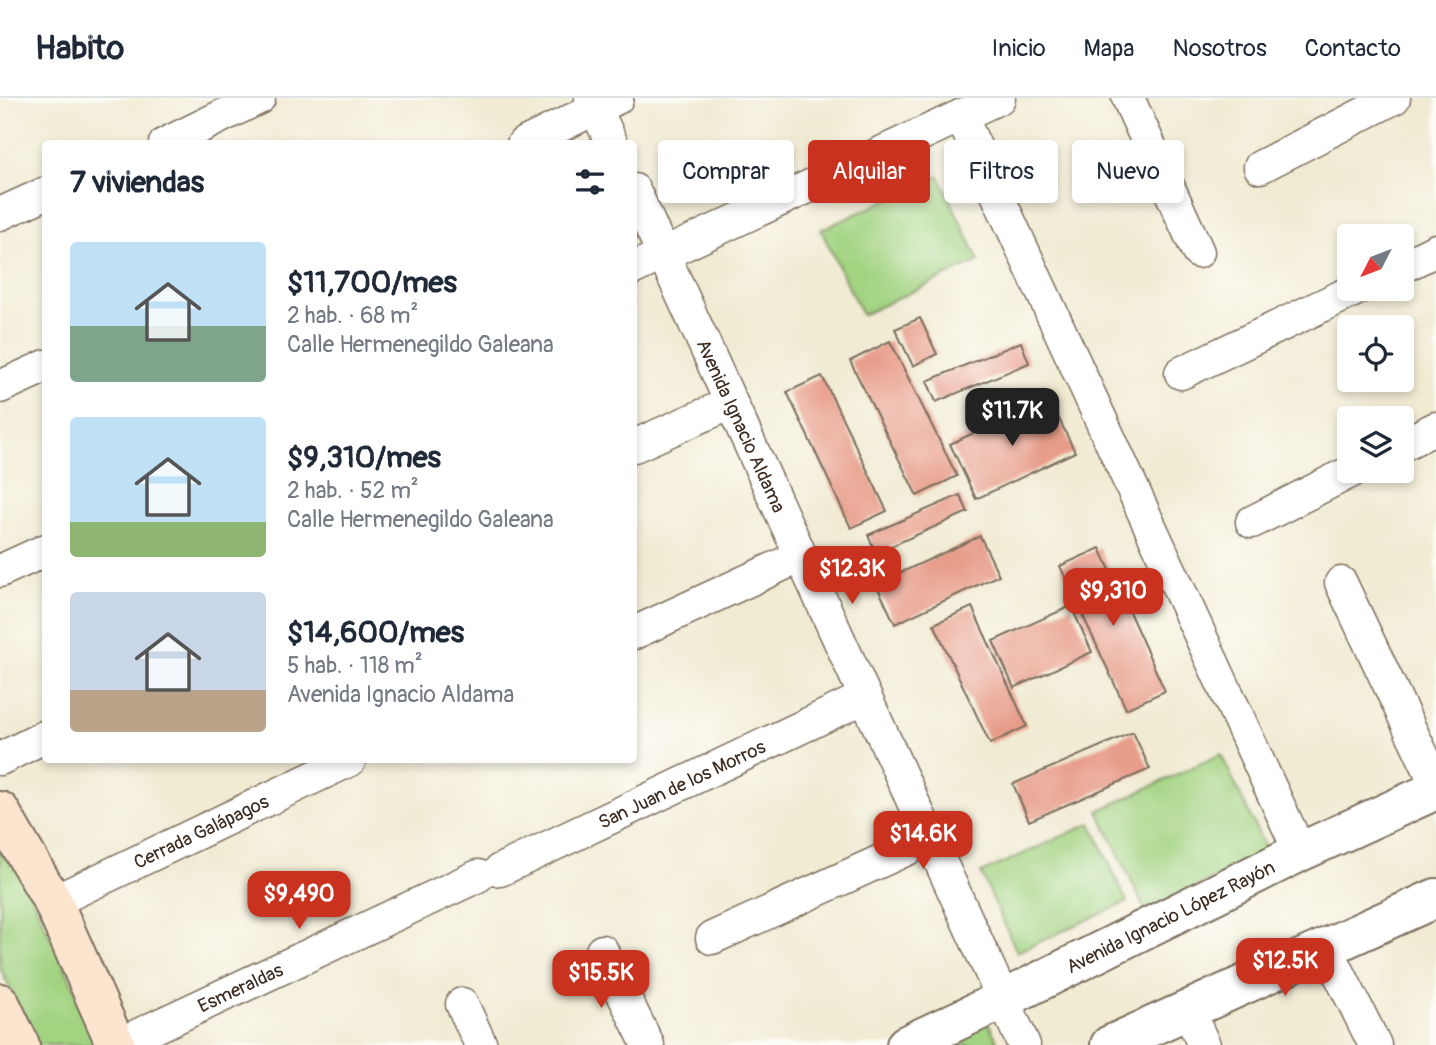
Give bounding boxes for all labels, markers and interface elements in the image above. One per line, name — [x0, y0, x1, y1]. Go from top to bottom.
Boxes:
text: Habito — [35, 28, 124, 69]
text: Inicio — [992, 34, 1046, 63]
text: Mapa — [1084, 34, 1135, 63]
text: Nosotros — [1173, 34, 1267, 63]
text: Contacto — [1305, 34, 1401, 63]
chip: Comprar — [658, 140, 794, 203]
chip: Alquilar — [808, 140, 930, 203]
chip: Filtros — [944, 140, 1058, 203]
chip: Nuevo — [1072, 140, 1184, 203]
icon: filters — [571, 163, 609, 201]
text: 7 viviendas — [70, 164, 204, 201]
north arrow — [1337, 224, 1414, 301]
map controls — [1337, 224, 1414, 483]
text: $11,700/mes — [287, 264, 457, 301]
icon: home — [126, 270, 210, 354]
text: 2 hab. · 68 m² — [287, 301, 418, 330]
button: locate — [1337, 315, 1414, 392]
text: Calle Hermenegildo Galeana — [287, 330, 554, 359]
street label: Avenida Ignacio Aldama — [691, 336, 791, 517]
pin: $11.7K — [955, 388, 1069, 448]
text: $11.7K — [981, 396, 1043, 425]
button: layers — [1337, 406, 1414, 483]
text: $9,310/mes — [287, 439, 441, 476]
icon: home — [126, 445, 210, 529]
text: 2 hab. · 52 m² — [287, 476, 419, 505]
text: Calle Hermenegildo Galeana — [287, 505, 554, 534]
pin: $12.3K — [795, 546, 909, 606]
text: $12.3K — [819, 554, 885, 583]
pin: $9,310 — [1056, 568, 1170, 628]
text: $9,310 — [1079, 576, 1147, 605]
text: $14,600/mes — [287, 614, 464, 651]
icon: home — [126, 620, 210, 704]
text: 5 hab. · 118 m² — [287, 651, 423, 680]
text: Avenida Ignacio Aldama — [287, 680, 514, 709]
street label: San Juan de los Morros — [595, 735, 770, 835]
street label: Cerrada Galápagos — [130, 789, 273, 875]
pin: $14.6K — [866, 812, 980, 871]
text: $14.6K — [889, 819, 957, 848]
street label: Avenida Ignacio López Rayón — [1063, 855, 1279, 979]
pin: $9,490 — [242, 872, 356, 931]
text: $9,490 — [263, 879, 335, 908]
pin: $12.5K — [1228, 939, 1342, 998]
text: $12.5K — [1252, 946, 1318, 975]
pin: $15.5K — [544, 950, 658, 1010]
street label: Esmeraldas — [194, 958, 288, 1019]
text: $15.5K — [568, 958, 634, 987]

